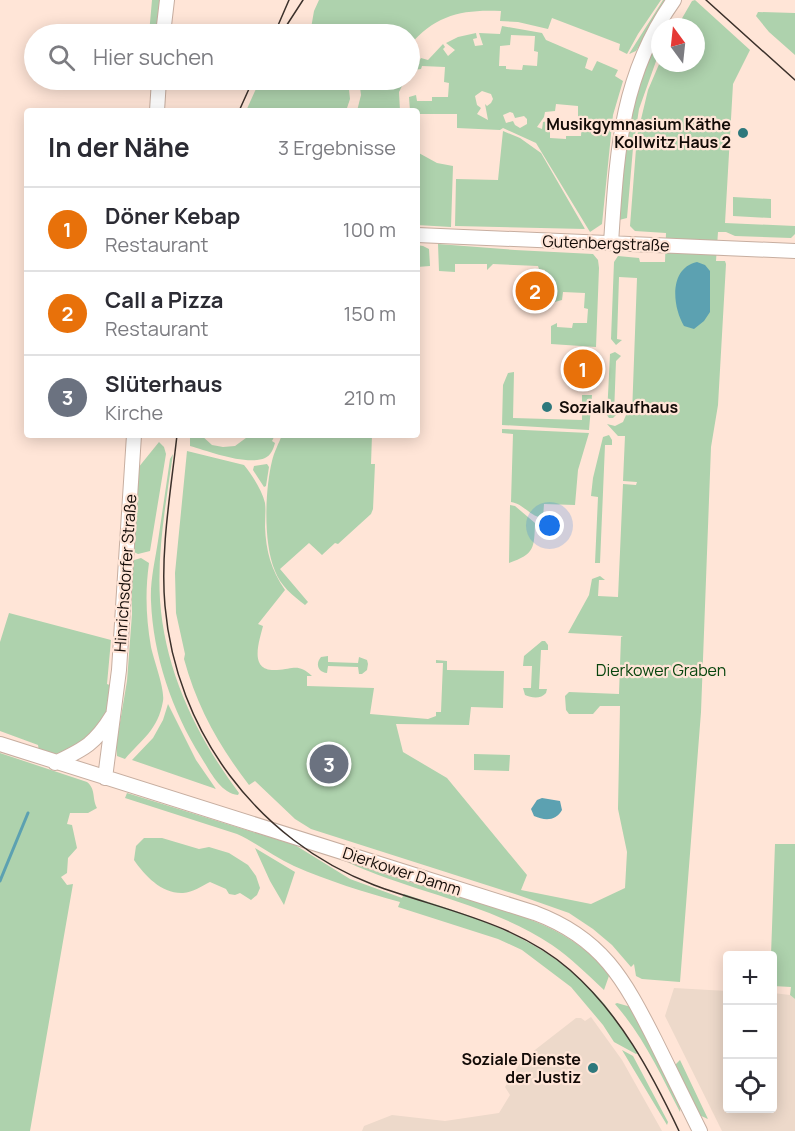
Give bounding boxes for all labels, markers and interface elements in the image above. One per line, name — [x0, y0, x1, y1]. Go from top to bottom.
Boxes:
north arrow — [651, 18, 705, 72]
search box — [24, 24, 420, 90]
icon: search — [45, 41, 78, 74]
text: Hier suchen — [93, 42, 214, 72]
place label: Musikgymnasium Käthe Kollwitz Haus 2 — [546, 113, 731, 153]
marker: Musikgymnasium Käthe Kollwitz Haus 2 — [736, 126, 750, 140]
text: In der Nähe — [48, 129, 190, 165]
text: 3 Ergebnisse — [278, 134, 396, 161]
text: Döner Kebap — [105, 201, 240, 231]
text: 1 — [63, 216, 72, 243]
text: 100 m — [343, 216, 396, 243]
street label: Gutenbergstraße — [542, 230, 670, 256]
text: Restaurant — [105, 231, 209, 258]
pin: 2 — [516, 268, 554, 314]
text: Call a Pizza — [105, 285, 223, 315]
text: 2 — [62, 300, 73, 327]
text: 150 m — [343, 300, 396, 327]
text: Restaurant — [105, 315, 209, 342]
pin: 1 — [564, 346, 602, 392]
text: Slüterhaus — [105, 369, 222, 399]
text: 3 — [62, 384, 73, 411]
text: 210 m — [344, 384, 396, 411]
place label: Sozialkaufhaus — [559, 396, 678, 418]
text: Kirche — [105, 399, 163, 426]
marker: Sozialkaufhaus — [540, 400, 554, 414]
street label: Hinrichsdorfer Straße — [109, 493, 141, 653]
your location — [535, 511, 564, 540]
park label: Dierkower Graben — [596, 659, 726, 681]
pin: 3 — [310, 742, 348, 786]
street label: Dierkower Damm — [340, 841, 464, 901]
map controls — [723, 951, 777, 1113]
button: + — [723, 951, 777, 1005]
button: − — [723, 1005, 777, 1059]
place label: Soziale Dienste der Justiz — [461, 1048, 581, 1088]
button: locate — [723, 1059, 777, 1113]
marker: Soziale Dienste der Justiz — [586, 1061, 600, 1075]

